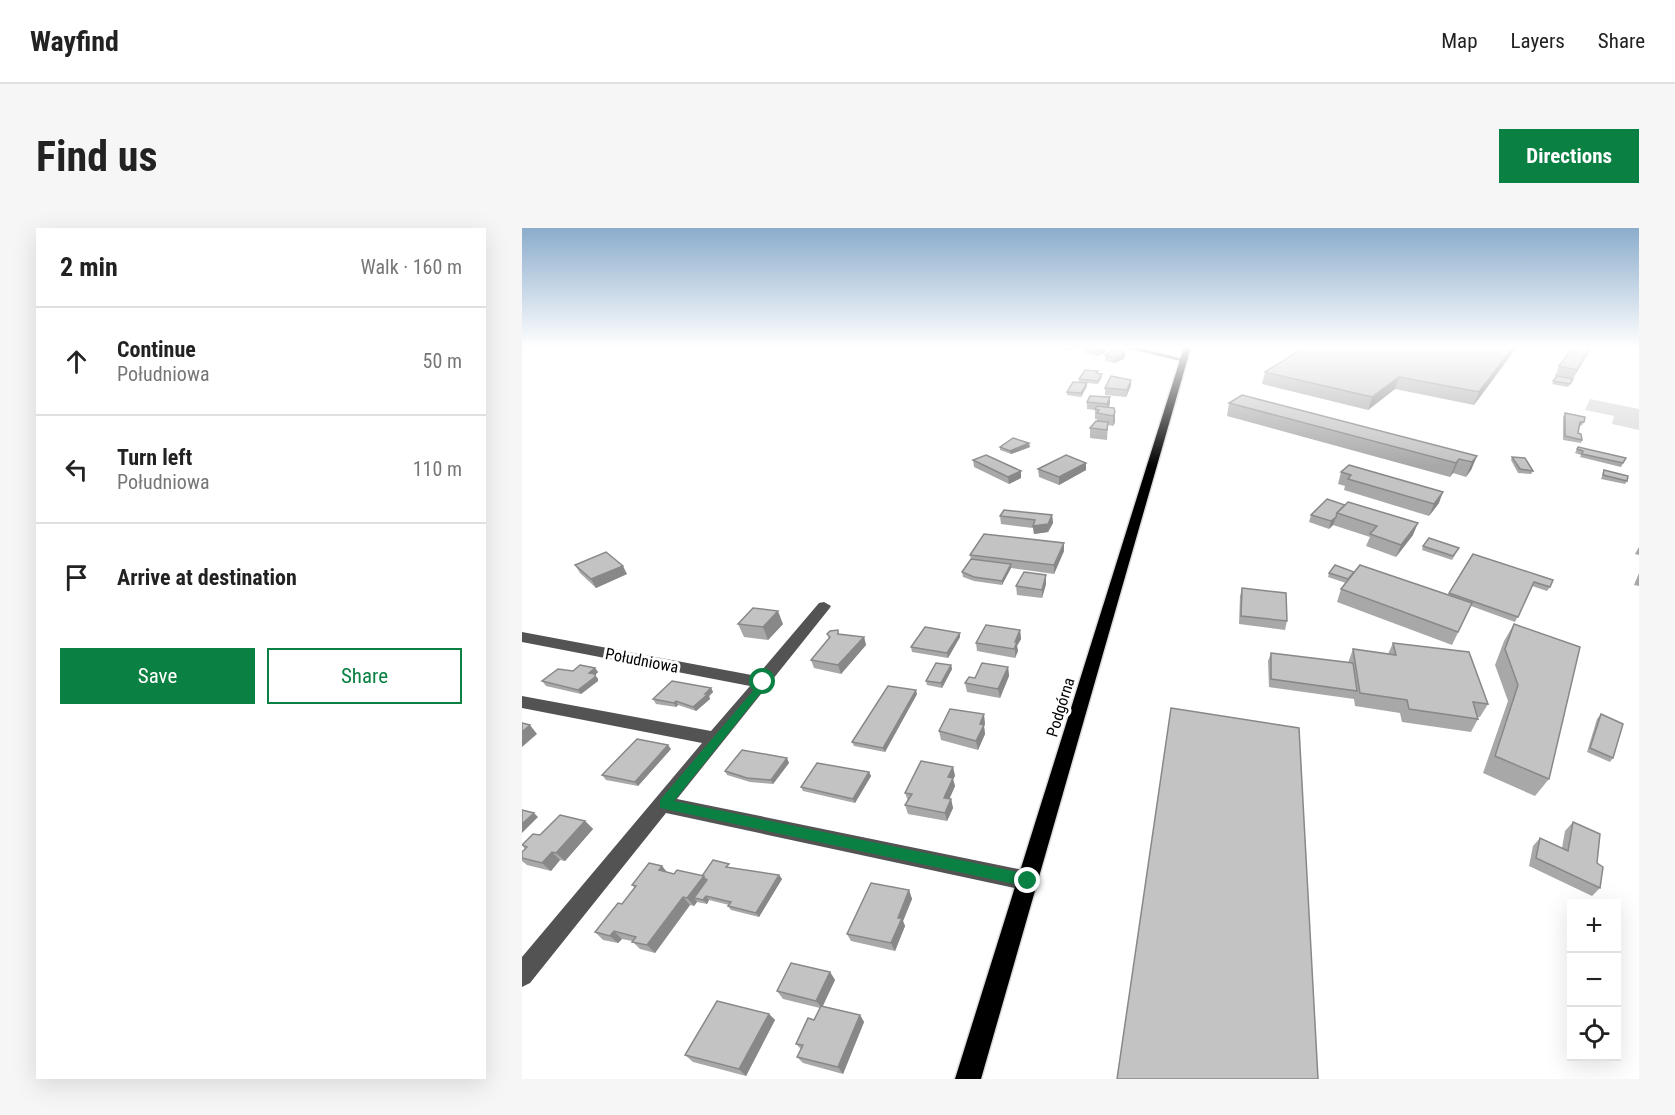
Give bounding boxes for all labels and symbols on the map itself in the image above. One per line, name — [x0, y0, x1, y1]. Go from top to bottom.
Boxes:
street label: Południowa — [604, 644, 680, 677]
route start — [749, 668, 775, 694]
street label: Podgórna — [1042, 675, 1078, 739]
route end — [1014, 867, 1040, 893]

